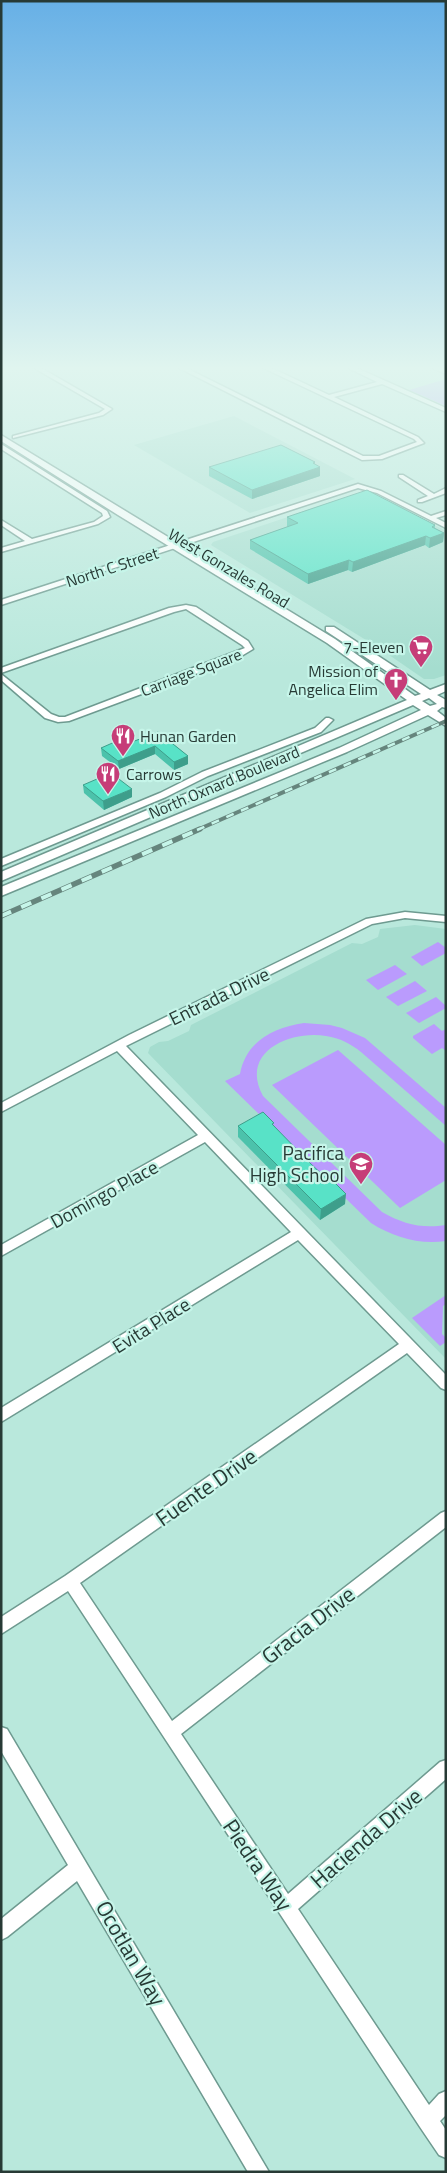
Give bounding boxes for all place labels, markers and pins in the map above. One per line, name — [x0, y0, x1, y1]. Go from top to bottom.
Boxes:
supermarket icon: 7-Eleven — [408, 634, 434, 668]
place label: 7-Eleven — [343, 635, 404, 659]
place label: Mission of Angelica Elim — [288, 659, 379, 701]
church icon: Mission of Angelica Elim — [383, 667, 409, 701]
restaurant icon: Hunan Garden — [110, 723, 136, 757]
place label: Hunan Garden — [140, 724, 236, 748]
restaurant icon: Carrows — [95, 761, 121, 795]
place label: Carrows — [126, 762, 182, 786]
place label: Pacifica High School — [250, 1138, 344, 1189]
school or university icon: Pacifica High School — [348, 1151, 374, 1185]

